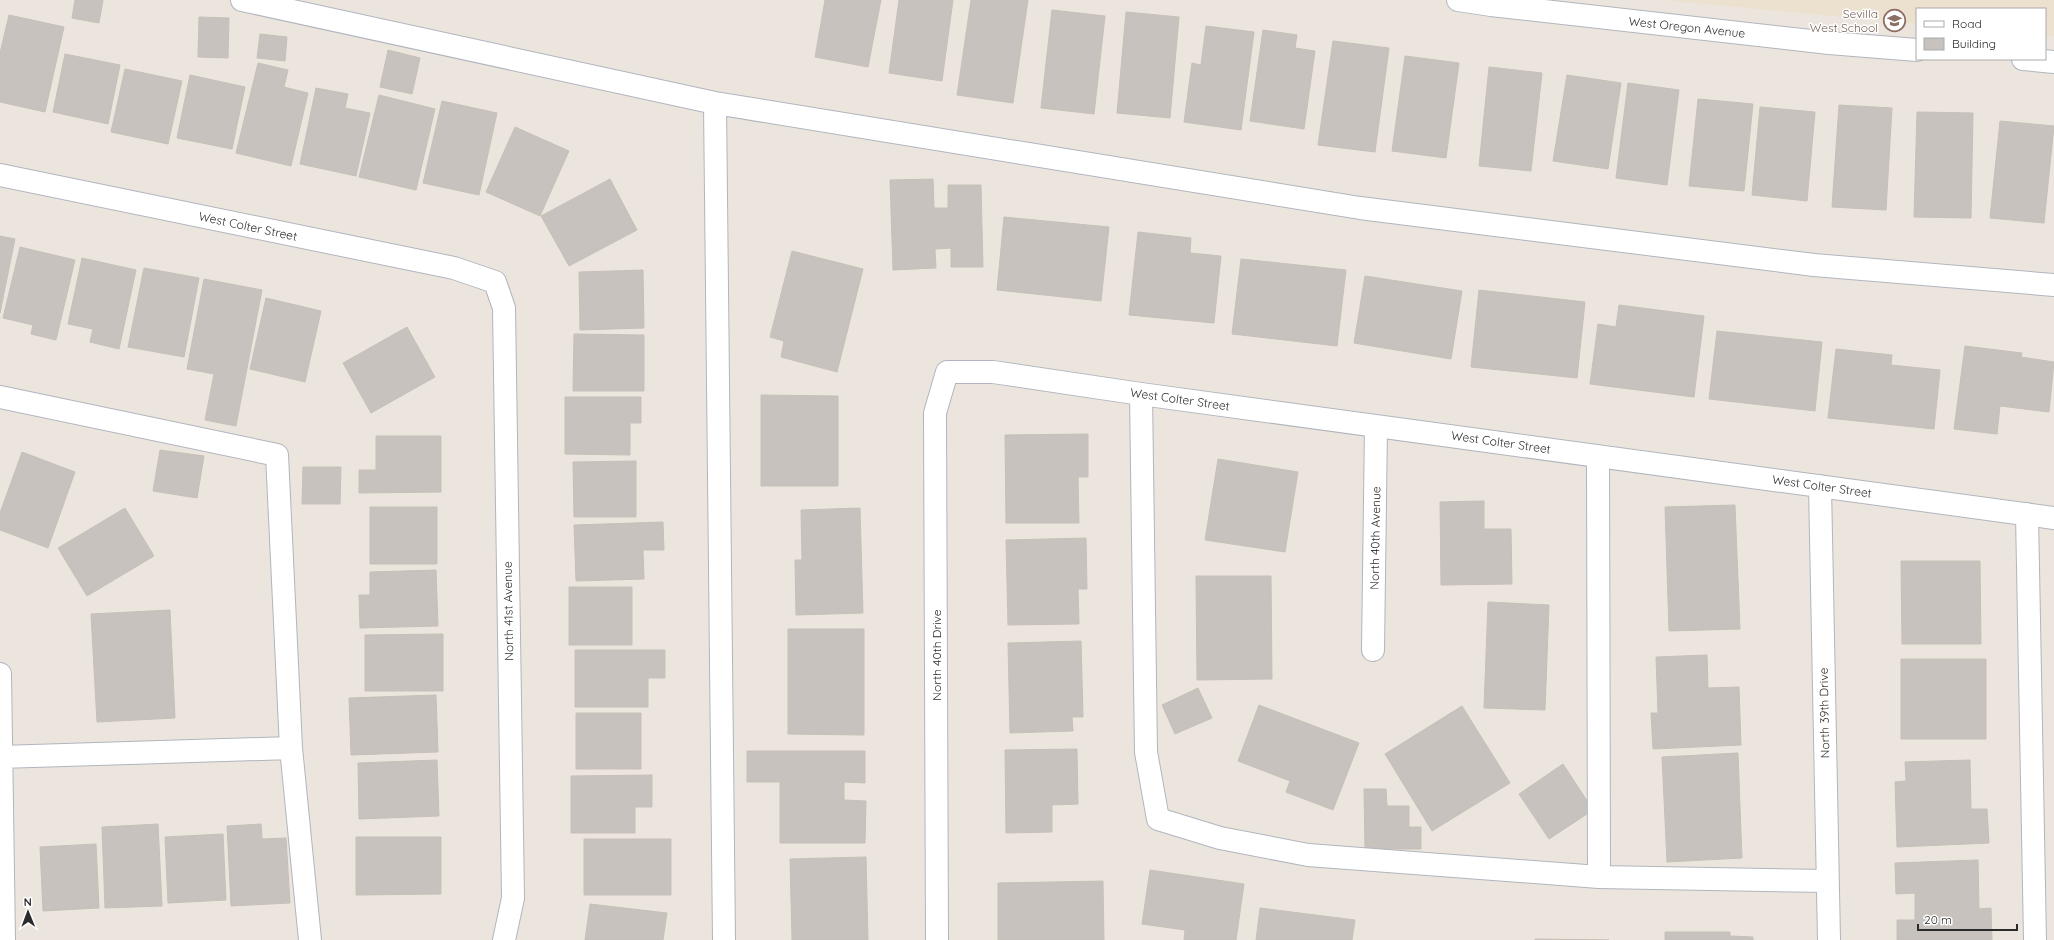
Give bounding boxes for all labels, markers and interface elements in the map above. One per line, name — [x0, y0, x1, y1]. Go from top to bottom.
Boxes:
place label: Sevilla West School — [1810, 6, 1878, 35]
school or university icon: Sevilla West School — [1881, 7, 1907, 33]
legend — [1916, 8, 2046, 60]
street label: West Oregon Avenue — [1628, 13, 1746, 41]
text: Road — [1952, 16, 1982, 31]
text: Building — [1952, 36, 1996, 51]
street label: West Colter Street — [197, 208, 299, 244]
street label: West Colter Street — [1129, 385, 1231, 413]
street label: West Colter Street — [1450, 428, 1552, 456]
street label: West Colter Street — [1771, 472, 1873, 500]
street label: North 40th Avenue — [1367, 486, 1383, 590]
street label: North 41st Avenue — [500, 561, 516, 661]
street label: North 40th Drive — [929, 609, 944, 701]
street label: North 39th Drive — [1816, 667, 1832, 759]
north arrow — [8, 892, 48, 932]
text: N — [24, 895, 32, 909]
scale bar — [1918, 906, 2017, 932]
text: 20 m — [1924, 912, 1952, 927]

